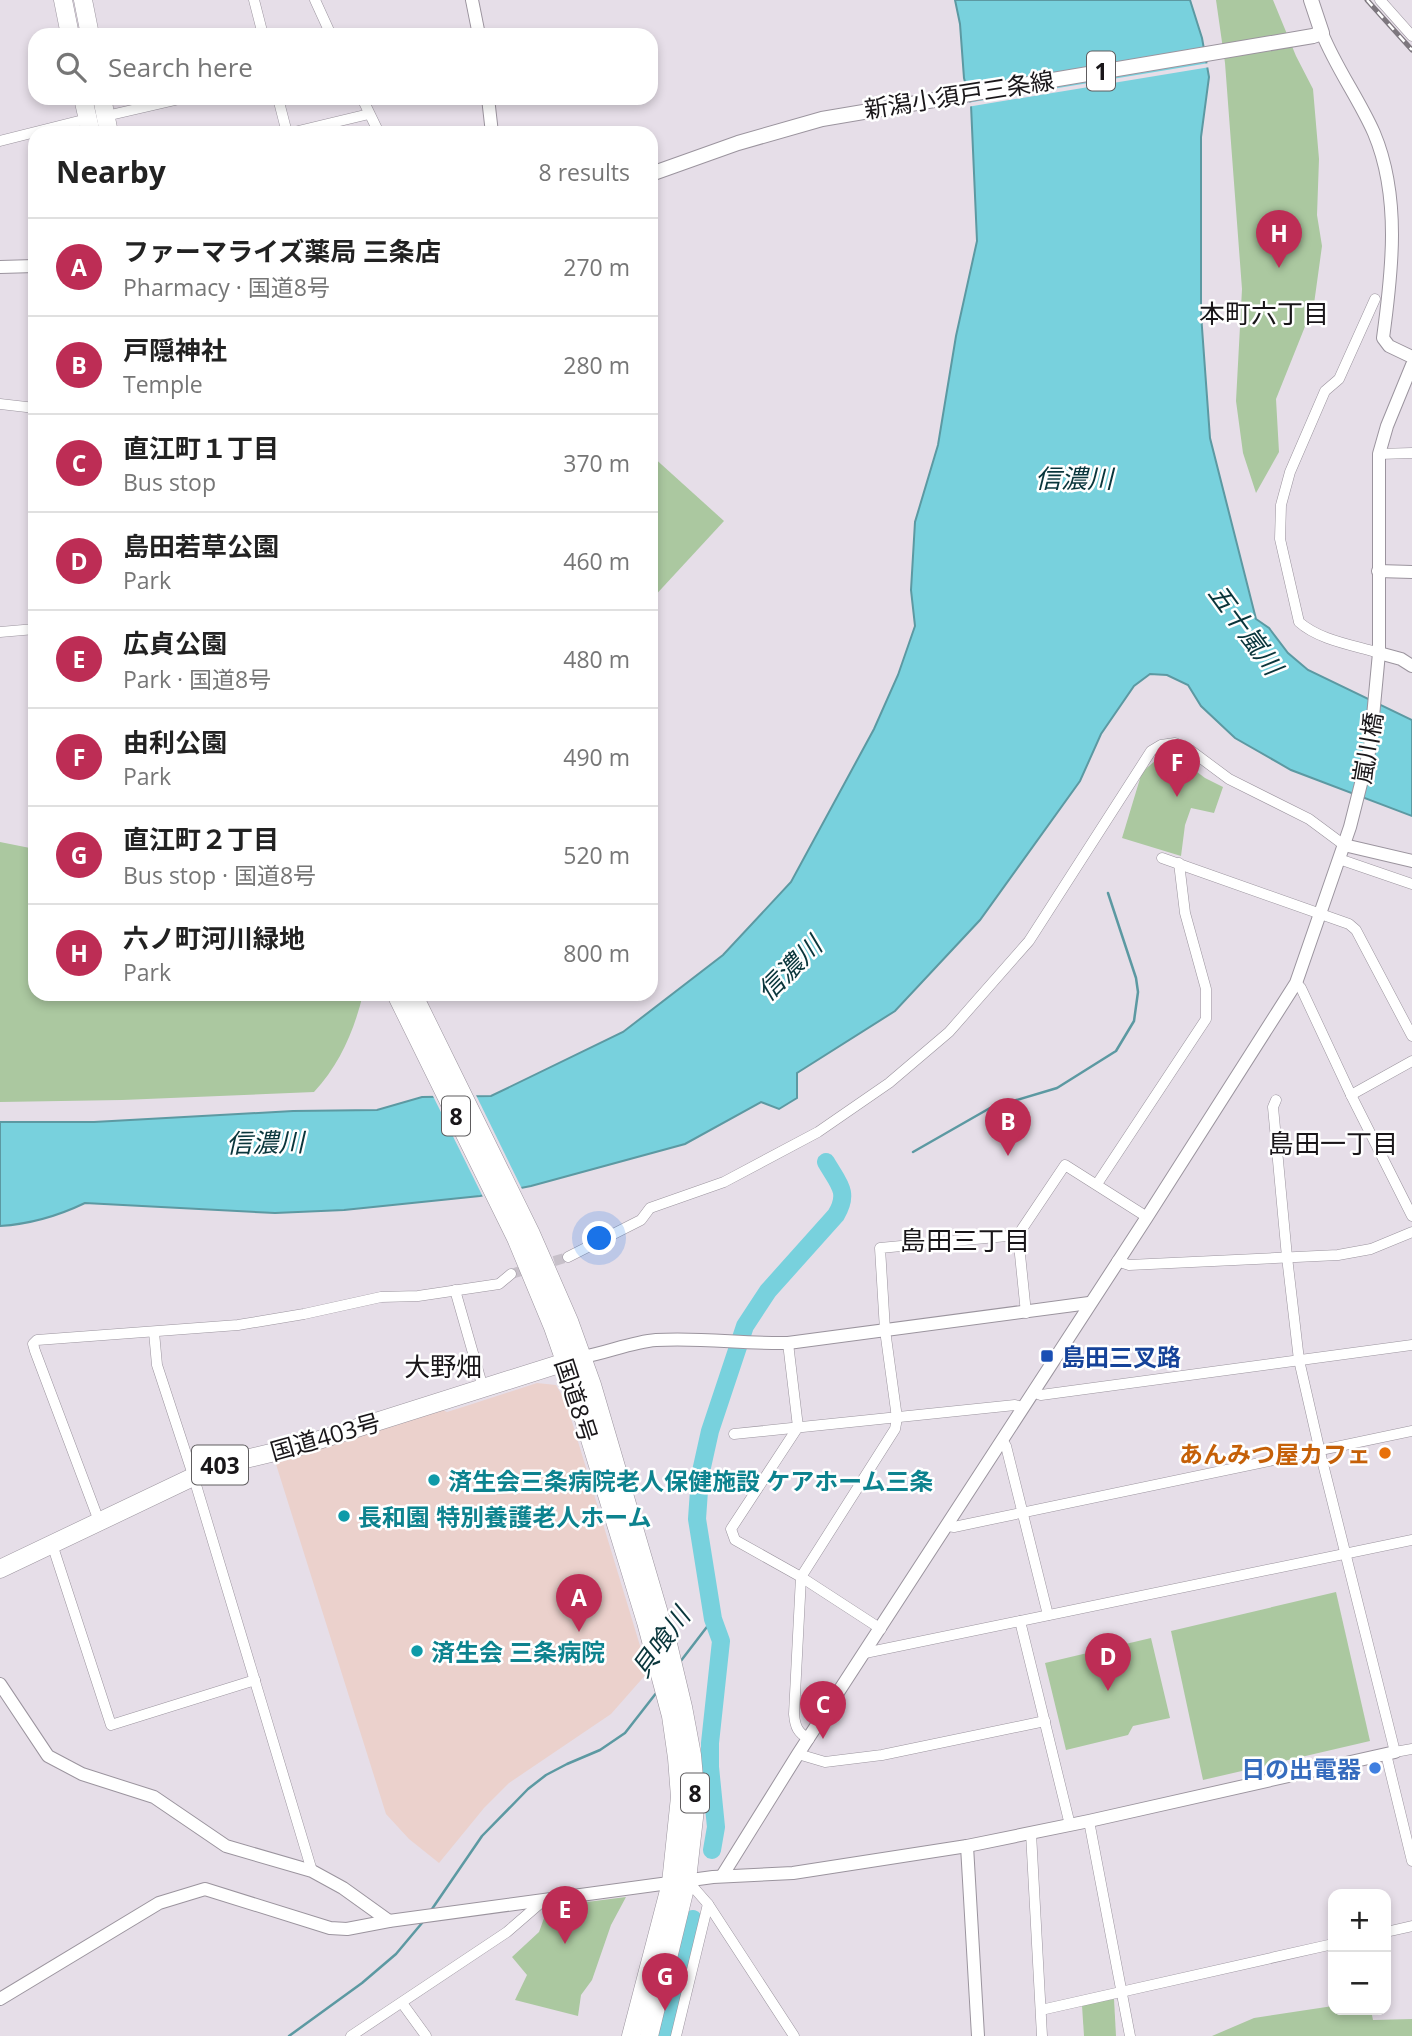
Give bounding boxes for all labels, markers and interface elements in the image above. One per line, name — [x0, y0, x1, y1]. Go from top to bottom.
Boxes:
search box — [28, 28, 658, 105]
icon: search — [52, 48, 90, 86]
text: Search here — [108, 49, 253, 85]
road number: 1 — [1087, 52, 1115, 90]
street label: 新潟小須戸三条線 — [862, 63, 1056, 125]
text: Nearby — [56, 151, 166, 192]
text: 8 results — [539, 156, 630, 188]
pin: H — [1256, 210, 1302, 268]
text: ファーマライズ薬局 三条店 — [123, 233, 441, 269]
text: A — [71, 251, 87, 283]
text: 270 m — [563, 251, 630, 283]
text: Pharmacy · 国道8号 — [123, 271, 330, 303]
district label: 本町六丁目 — [1199, 295, 1329, 331]
text: 戸隠神社 — [123, 332, 227, 368]
text: B — [71, 349, 87, 381]
text: 280 m — [563, 349, 630, 381]
text: Temple — [123, 368, 203, 400]
text: 直江町１丁目 — [123, 430, 279, 466]
text: C — [72, 447, 86, 479]
text: 370 m — [563, 447, 630, 479]
water label: 信濃川 — [1035, 460, 1116, 496]
text: Bus stop — [123, 466, 216, 498]
text: 島田若草公園 — [123, 528, 279, 564]
text: D — [70, 545, 88, 577]
text: 460 m — [563, 545, 630, 577]
text: Park — [123, 564, 171, 596]
water label: 五十嵐川 — [1201, 576, 1293, 684]
text: 広貞公園 — [123, 625, 227, 661]
text: E — [73, 643, 85, 675]
text: 480 m — [563, 643, 630, 675]
text: Park · 国道8号 — [123, 663, 271, 695]
street label: 嵐川橋 — [1344, 710, 1390, 786]
text: 由利公園 — [123, 724, 227, 760]
pin: F — [1154, 739, 1200, 797]
text: F — [73, 741, 85, 773]
text: 490 m — [563, 741, 630, 773]
text: Park — [123, 760, 171, 792]
text: 直江町２丁目 — [123, 821, 279, 857]
text: G — [71, 839, 87, 871]
text: 520 m — [563, 839, 630, 871]
text: Bus stop · 国道8号 — [123, 859, 316, 891]
text: 六ノ町河川緑地 — [123, 920, 305, 956]
water label: 信濃川 — [749, 926, 831, 1008]
text: H — [70, 937, 88, 969]
text: 800 m — [563, 937, 630, 969]
text: Park — [123, 956, 171, 988]
road number: 8 — [442, 1096, 470, 1135]
pin: B — [985, 1098, 1031, 1156]
water label: 信濃川 — [226, 1123, 307, 1161]
district label: 島田一丁目 — [1268, 1125, 1398, 1161]
your location — [582, 1221, 616, 1255]
district label: 島田三丁目 — [900, 1222, 1030, 1258]
place label: 島田三叉路 — [1061, 1340, 1181, 1373]
district label: 大野畑 — [404, 1348, 482, 1384]
marker: 島田三叉路 — [1039, 1348, 1055, 1364]
street label: 国道8号 — [548, 1354, 606, 1446]
street label: 国道403号 — [266, 1405, 384, 1467]
place label: あんみつ屋カフェ — [1179, 1437, 1371, 1470]
marker: あんみつ屋カフェ — [1377, 1445, 1393, 1461]
road number: 403 — [192, 1446, 248, 1484]
place label: 済生会三条病院老人保健施設 ケアホーム三条 — [448, 1464, 934, 1497]
marker: 済生会三条病院老人保健施設 ケアホーム三条 — [426, 1472, 442, 1488]
place label: 長和園 特別養護老人ホーム — [358, 1500, 652, 1533]
marker: 長和園 特別養護老人ホーム — [336, 1508, 352, 1524]
pin: A — [556, 1574, 602, 1632]
water label: 貝喰川 — [623, 1597, 699, 1684]
pin: D — [1085, 1633, 1131, 1691]
place label: 済生会 三条病院 — [431, 1635, 605, 1668]
marker: 済生会 三条病院 — [409, 1643, 425, 1659]
pin: C — [800, 1681, 846, 1739]
place label: 日の出電器 — [1241, 1752, 1361, 1785]
marker: 日の出電器 — [1367, 1760, 1383, 1776]
road number: 8 — [681, 1774, 709, 1812]
pin: E — [542, 1886, 588, 1944]
map controls — [1328, 1889, 1391, 2015]
button: + — [1328, 1889, 1391, 1952]
button: − — [1328, 1952, 1391, 2015]
pin: G — [642, 1953, 688, 2011]

